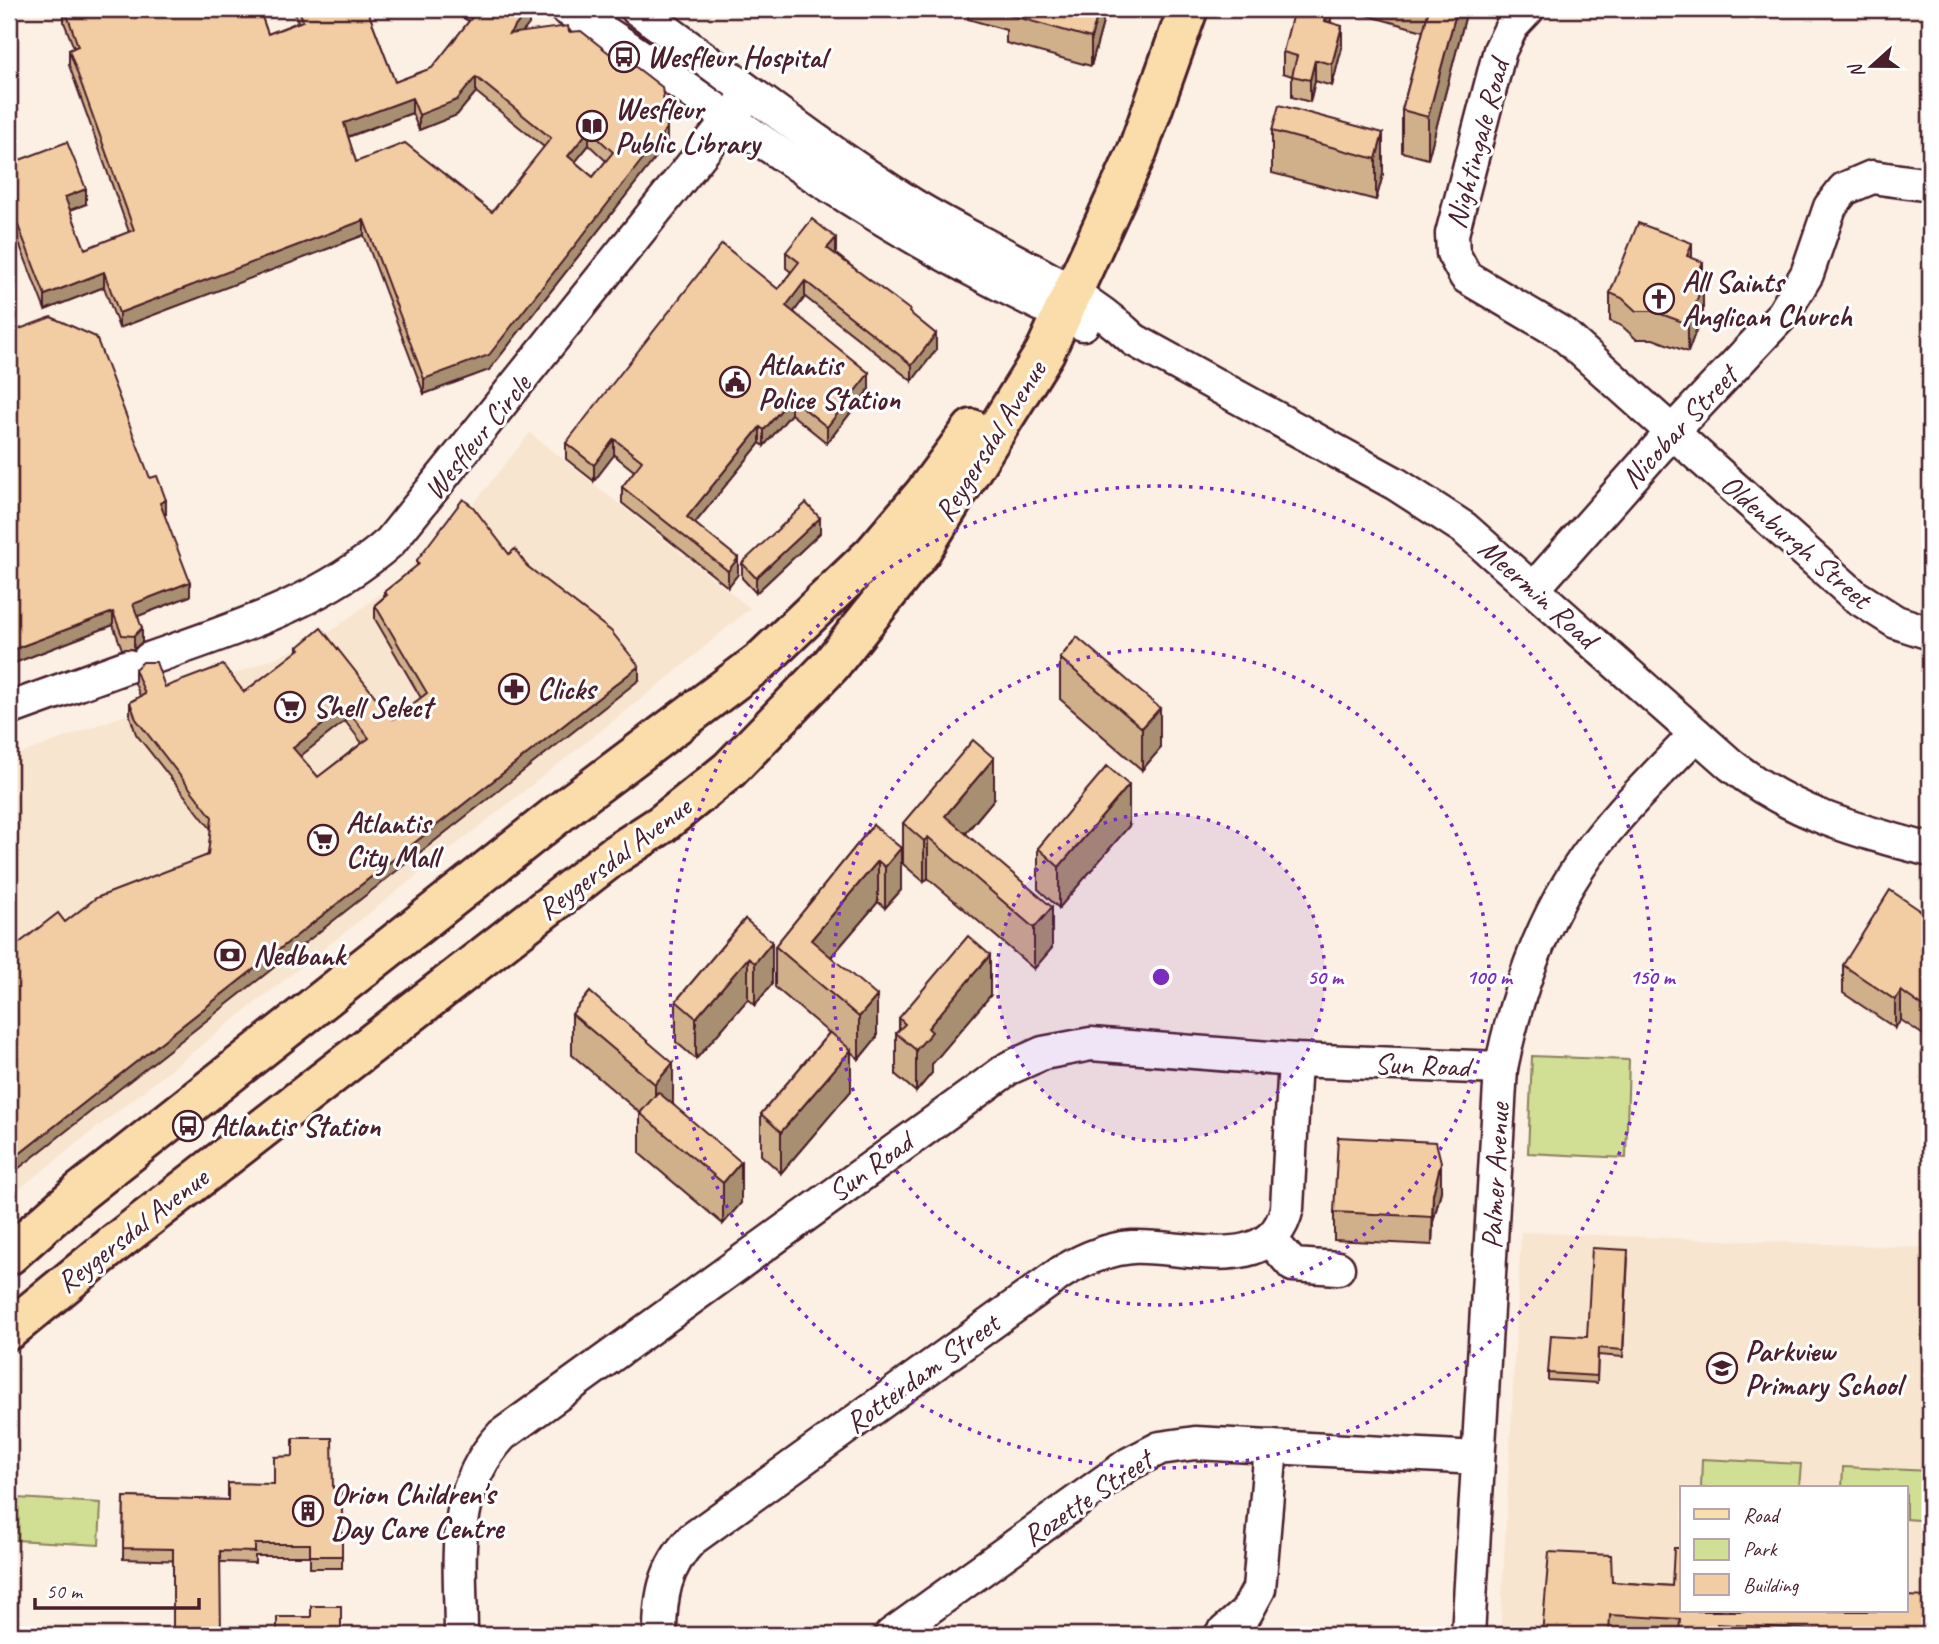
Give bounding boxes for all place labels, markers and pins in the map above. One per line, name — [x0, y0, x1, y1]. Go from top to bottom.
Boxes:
place label: Wesfleur Hospital — [647, 38, 832, 76]
bus stop icon: Wesfleur Hospital — [607, 40, 641, 74]
place label: Wesfleur Public Library — [615, 90, 762, 162]
library icon: Wesfleur Public Library — [575, 109, 609, 143]
place label: All Saints Anglican Church — [1682, 263, 1853, 335]
church icon: All Saints Anglican Church — [1642, 282, 1676, 316]
place label: Atlantis Police Station — [758, 346, 901, 418]
public building icon: Atlantis Police Station — [718, 365, 752, 399]
place label: Clicks — [537, 670, 599, 708]
pharmacy icon: Clicks — [497, 672, 531, 706]
place label: Shell Select — [313, 688, 437, 726]
supermarket icon: Shell Select — [273, 690, 307, 724]
place label: Atlantis City Mall — [346, 804, 444, 877]
supermarket icon: Atlantis City Mall — [306, 823, 340, 857]
place label: Nedbank — [253, 936, 347, 974]
bank icon: Nedbank — [213, 938, 247, 972]
centre of rings — [1149, 965, 1173, 989]
place label: Atlantis Station — [211, 1107, 381, 1145]
bus stop icon: Atlantis Station — [171, 1109, 205, 1143]
place label: Parkview Primary School — [1745, 1332, 1907, 1404]
school or university icon: Parkview Primary School — [1705, 1351, 1739, 1385]
place label: Orion Children's Day Care Centre — [331, 1475, 505, 1547]
building icon: Orion Children's Day Care Centre — [291, 1494, 325, 1528]

